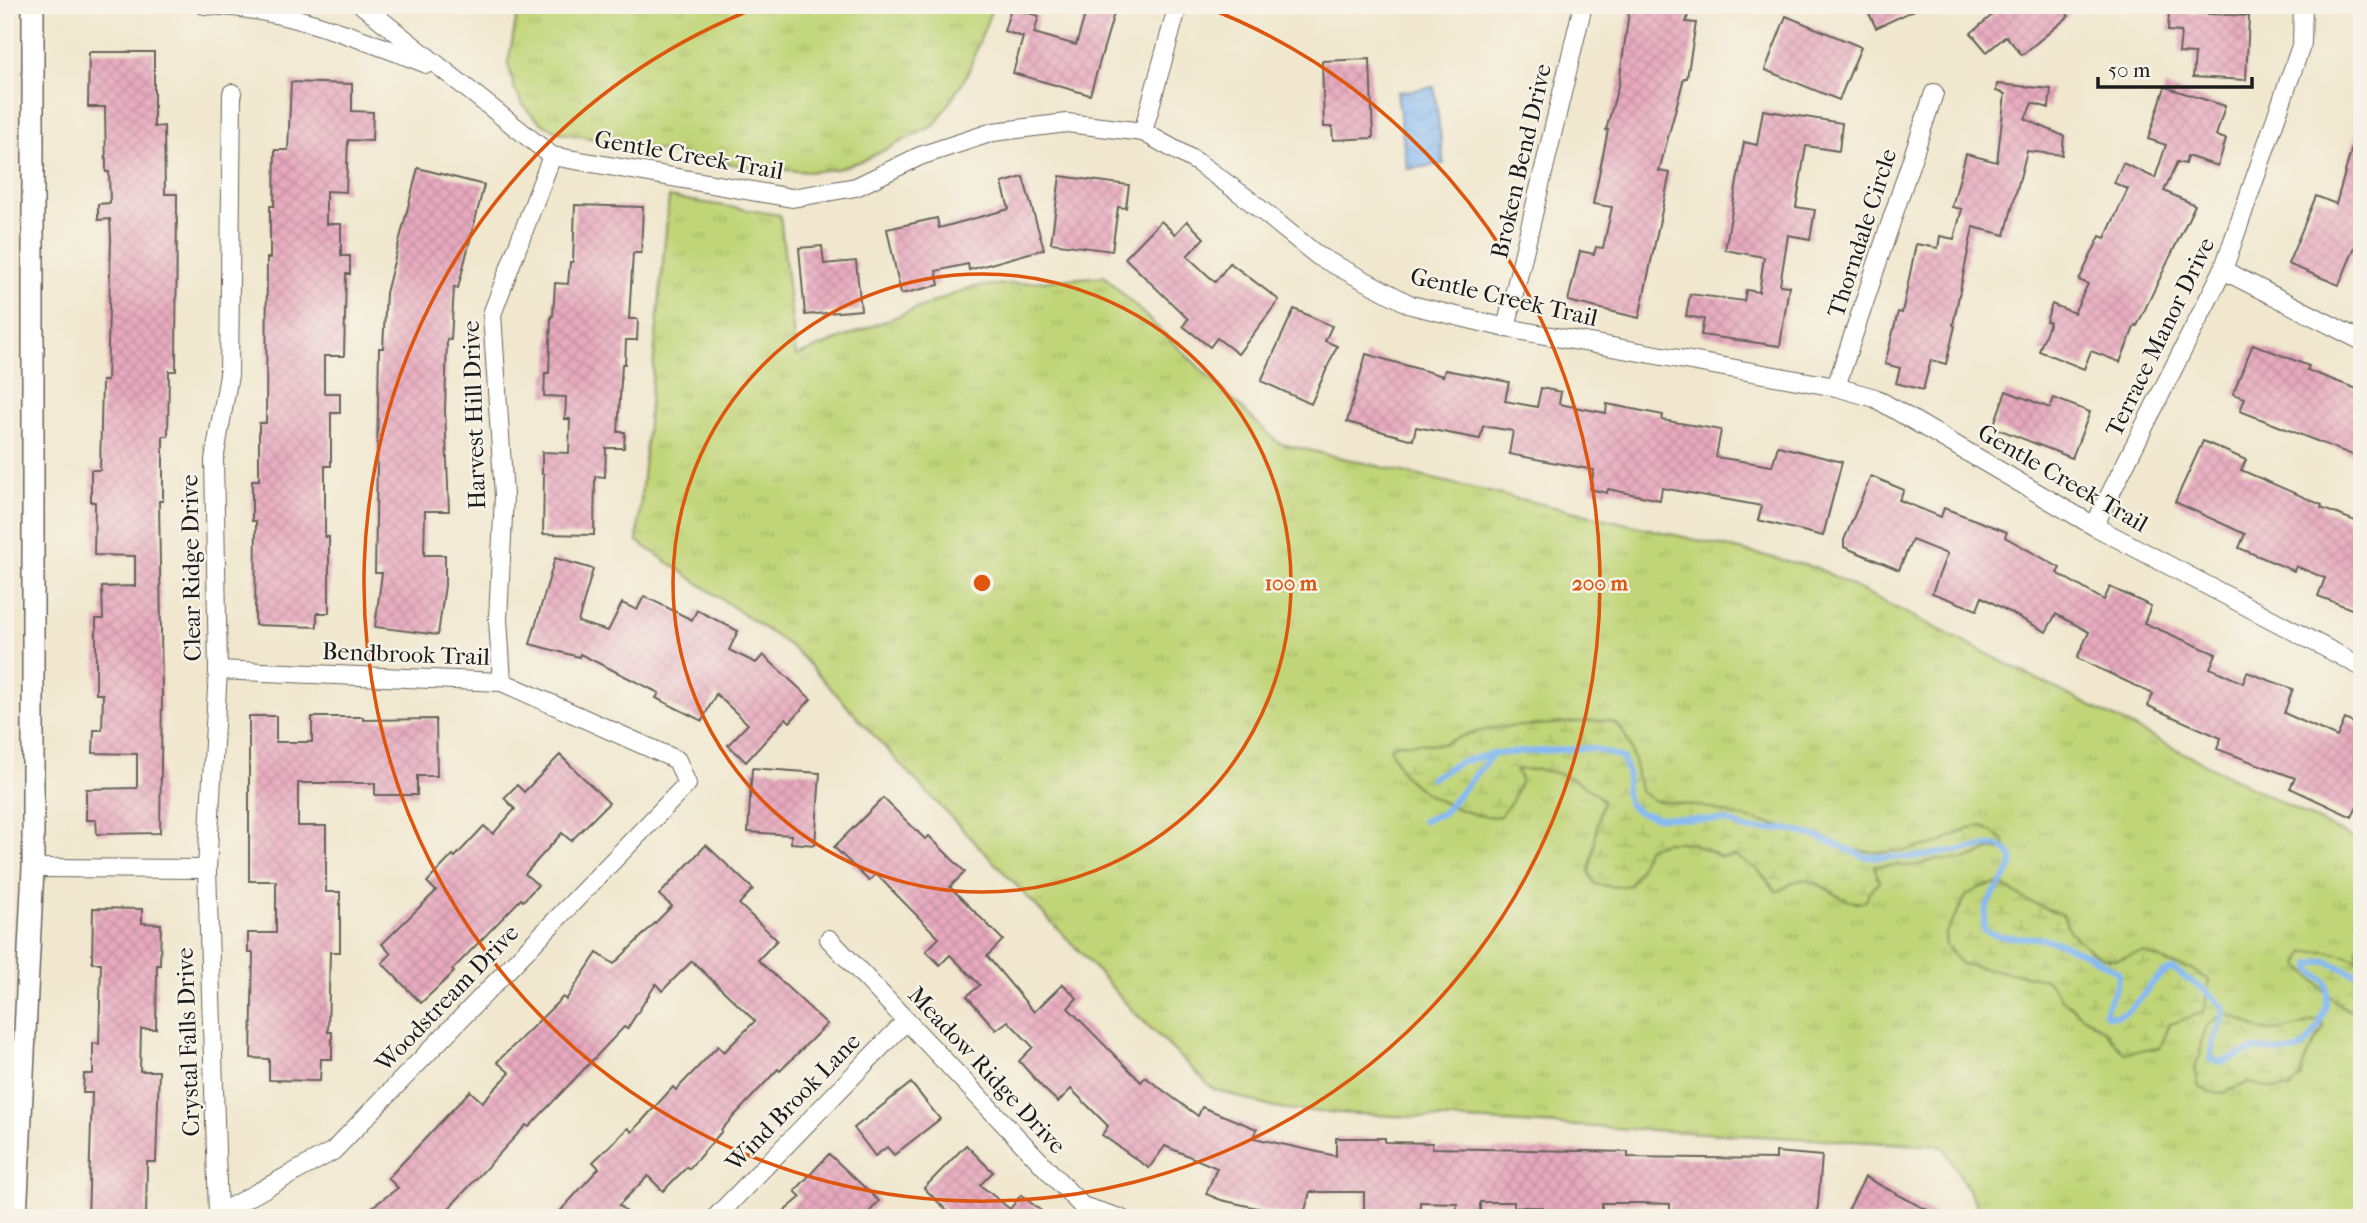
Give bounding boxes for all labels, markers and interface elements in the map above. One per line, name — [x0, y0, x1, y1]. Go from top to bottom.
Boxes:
scale bar — [2098, 46, 2252, 90]
text: 50 m — [2108, 58, 2151, 82]
street label: Broken Bend Drive — [1485, 61, 1557, 261]
street label: Gentle Creek Trail — [592, 125, 786, 185]
street label: Thorndale Circle — [1822, 145, 1903, 321]
street label: Terrace Manor Drive — [2100, 233, 2220, 441]
street label: Gentle Creek Trail — [1408, 262, 1601, 332]
street label: Harvest Hill Drive — [457, 320, 491, 510]
street label: Gentle Creek Trail — [1973, 418, 2153, 538]
street label: Clear Ridge Drive — [175, 474, 207, 662]
centre of rings — [970, 571, 994, 595]
text: 100 m — [1265, 571, 1318, 595]
text: 200 m — [1572, 571, 1629, 595]
street label: Bendbrook Trail — [322, 637, 491, 671]
street label: Woodstream Drive — [369, 919, 524, 1078]
street label: Crystal Falls Drive — [171, 947, 205, 1137]
street label: Meadow Ridge Drive — [902, 981, 1072, 1159]
street label: Wind Brook Lane — [719, 1027, 866, 1178]

